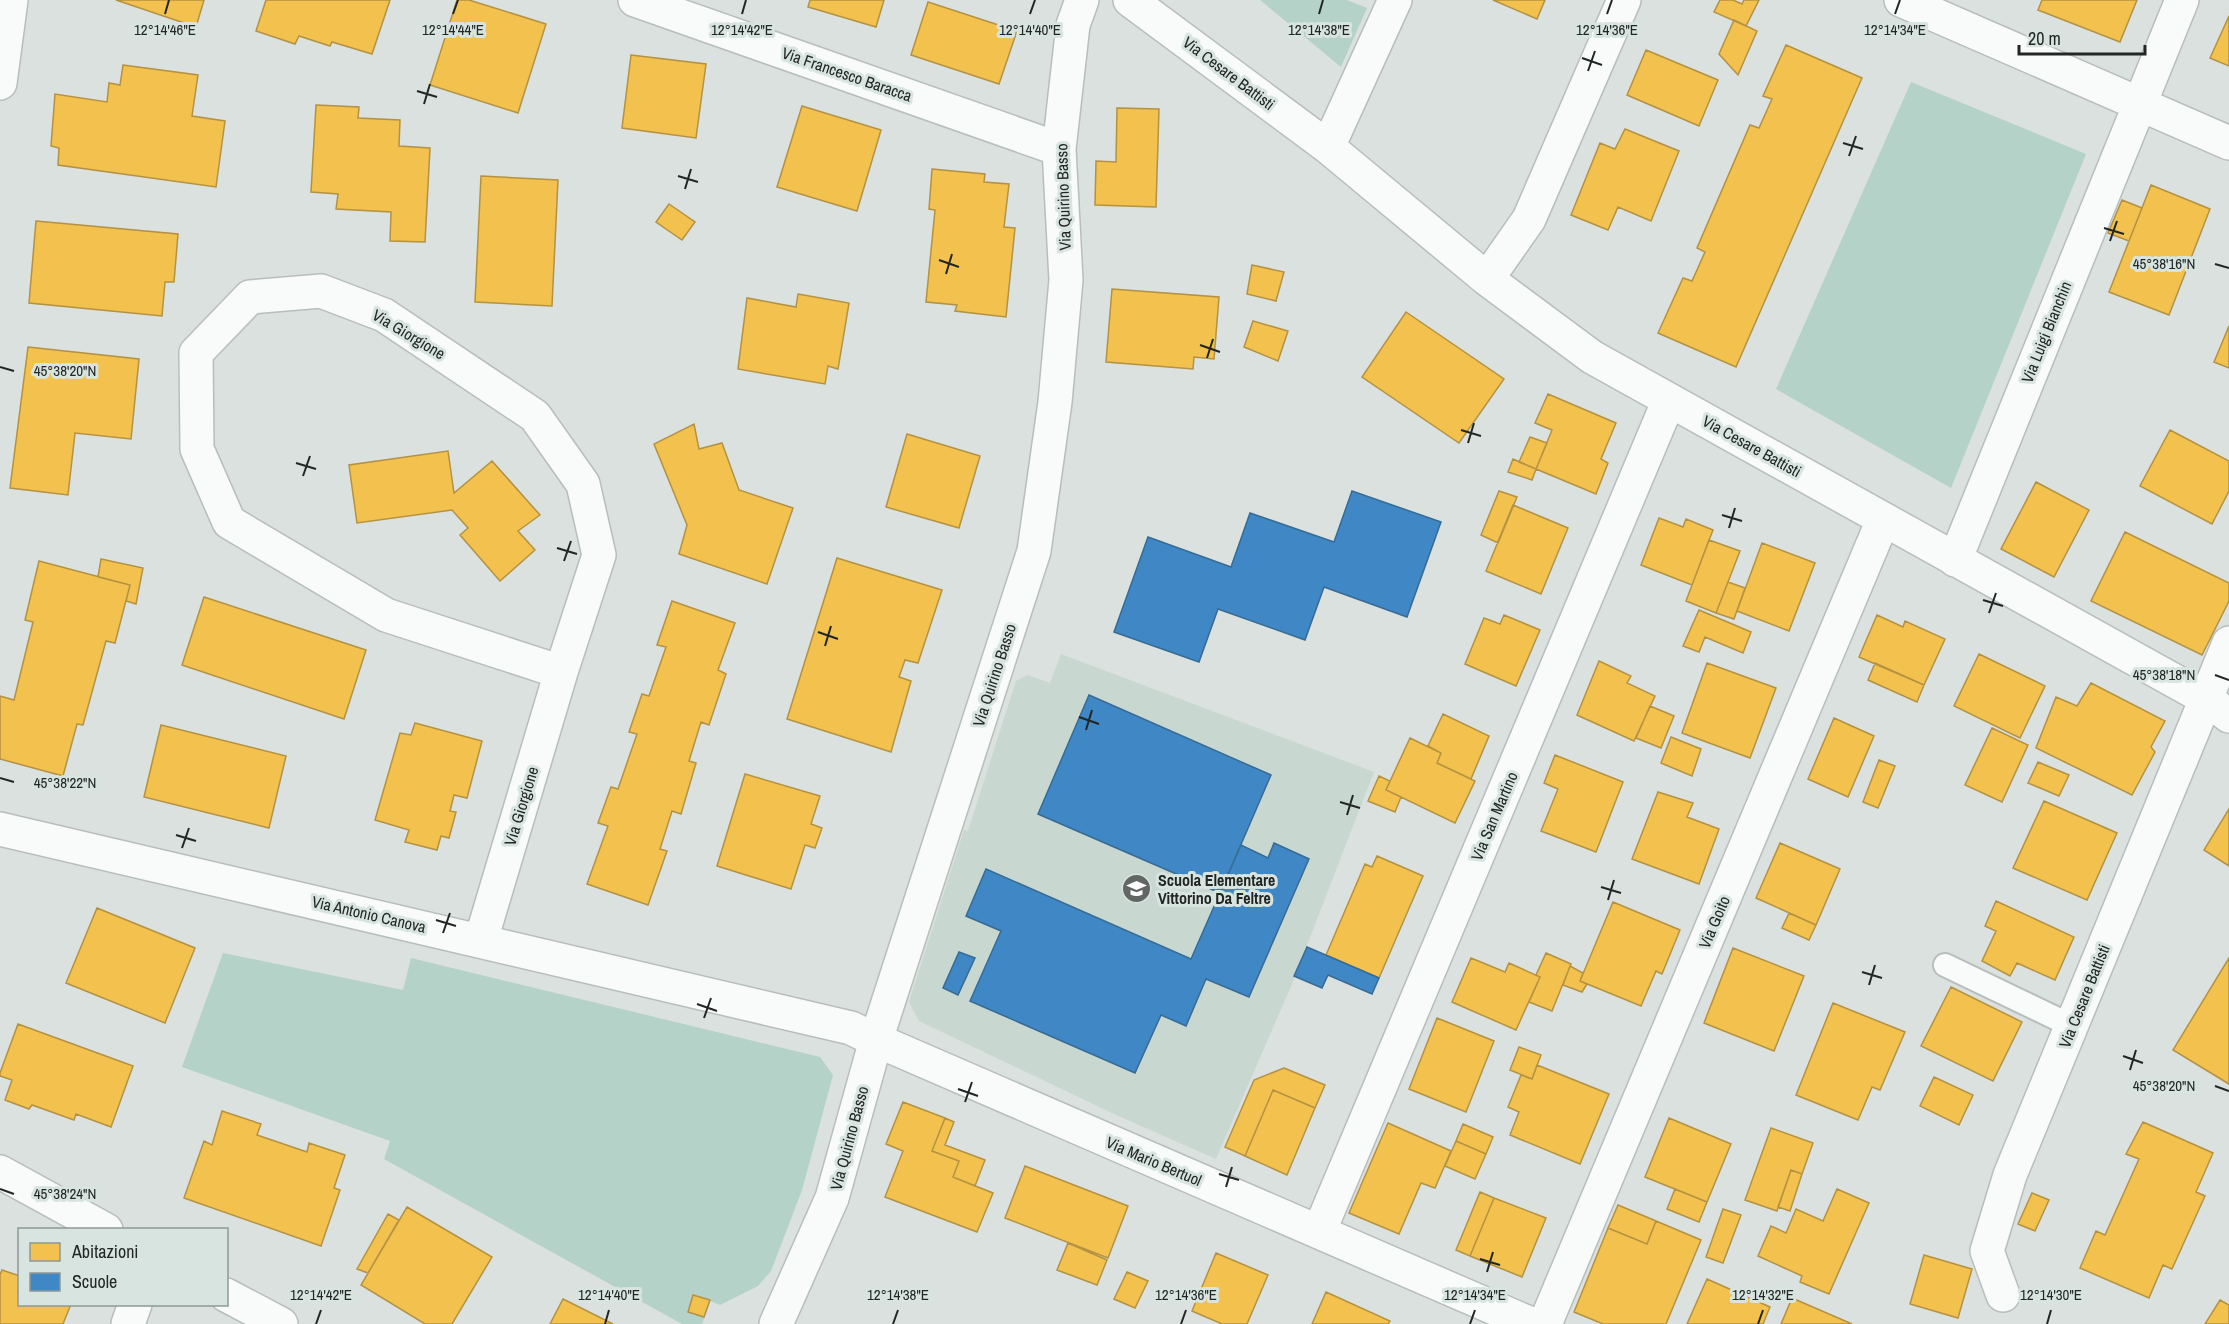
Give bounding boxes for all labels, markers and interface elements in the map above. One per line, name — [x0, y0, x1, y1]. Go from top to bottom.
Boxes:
scale bar — [2019, 18, 2145, 56]
text: 12°14'46"E — [134, 19, 196, 40]
text: 12°14'44"E — [422, 19, 484, 40]
text: 12°14'42"E — [711, 19, 773, 40]
text: 12°14'40"E — [999, 19, 1061, 40]
text: 12°14'38"E — [1288, 19, 1350, 40]
text: 12°14'36"E — [1576, 19, 1638, 40]
text: 12°14'34"E — [1864, 19, 1926, 40]
text: 20 m — [2028, 26, 2061, 51]
street label: Via Cesare Battisti — [1178, 31, 1280, 115]
street label: Via Francesco Baracca — [779, 41, 916, 107]
street label: Via Quirino Basso — [1050, 143, 1076, 251]
text: 45°38'16"N — [2133, 253, 2195, 274]
street label: Via Luigi Bianchin — [2016, 278, 2076, 386]
street label: Via Giorgione — [368, 304, 450, 364]
text: 45°38'20"N — [34, 360, 96, 381]
street label: Via Cesare Battisti — [1699, 410, 1805, 482]
street label: Via Quirino Basso — [967, 621, 1021, 729]
text: 45°38'18"N — [2133, 664, 2195, 685]
street label: Via Giorgione — [499, 764, 543, 848]
street label: Via San Martino — [1465, 768, 1523, 864]
text: 45°38'22"N — [34, 772, 96, 793]
place label: Scuola Elementare Vittorino Da Feltre — [1158, 869, 1275, 909]
school or university icon: Scuola Elementare Vittorino Da Feltre — [1121, 873, 1153, 905]
street label: Via Antonio Canova — [310, 890, 429, 938]
street label: Via Goito — [1693, 892, 1735, 952]
street label: Via Cesare Battisti — [2053, 941, 2115, 1051]
text: 45°38'20"N — [2133, 1075, 2195, 1096]
street label: Via Quirino Basso — [825, 1083, 873, 1193]
street label: Via Mario Bertuol — [1103, 1131, 1205, 1191]
text: 45°38'24"N — [34, 1183, 96, 1204]
legend — [18, 1228, 228, 1306]
text: Abitazioni — [71, 1239, 138, 1264]
text: Scuole — [72, 1269, 117, 1294]
text: 12°14'42"E — [290, 1284, 352, 1305]
text: 12°14'40"E — [578, 1284, 640, 1305]
text: 12°14'38"E — [867, 1284, 929, 1305]
text: 12°14'36"E — [1155, 1284, 1217, 1305]
text: 12°14'34"E — [1444, 1284, 1506, 1305]
text: 12°14'32"E — [1732, 1284, 1794, 1305]
text: 12°14'30"E — [2020, 1284, 2082, 1305]

